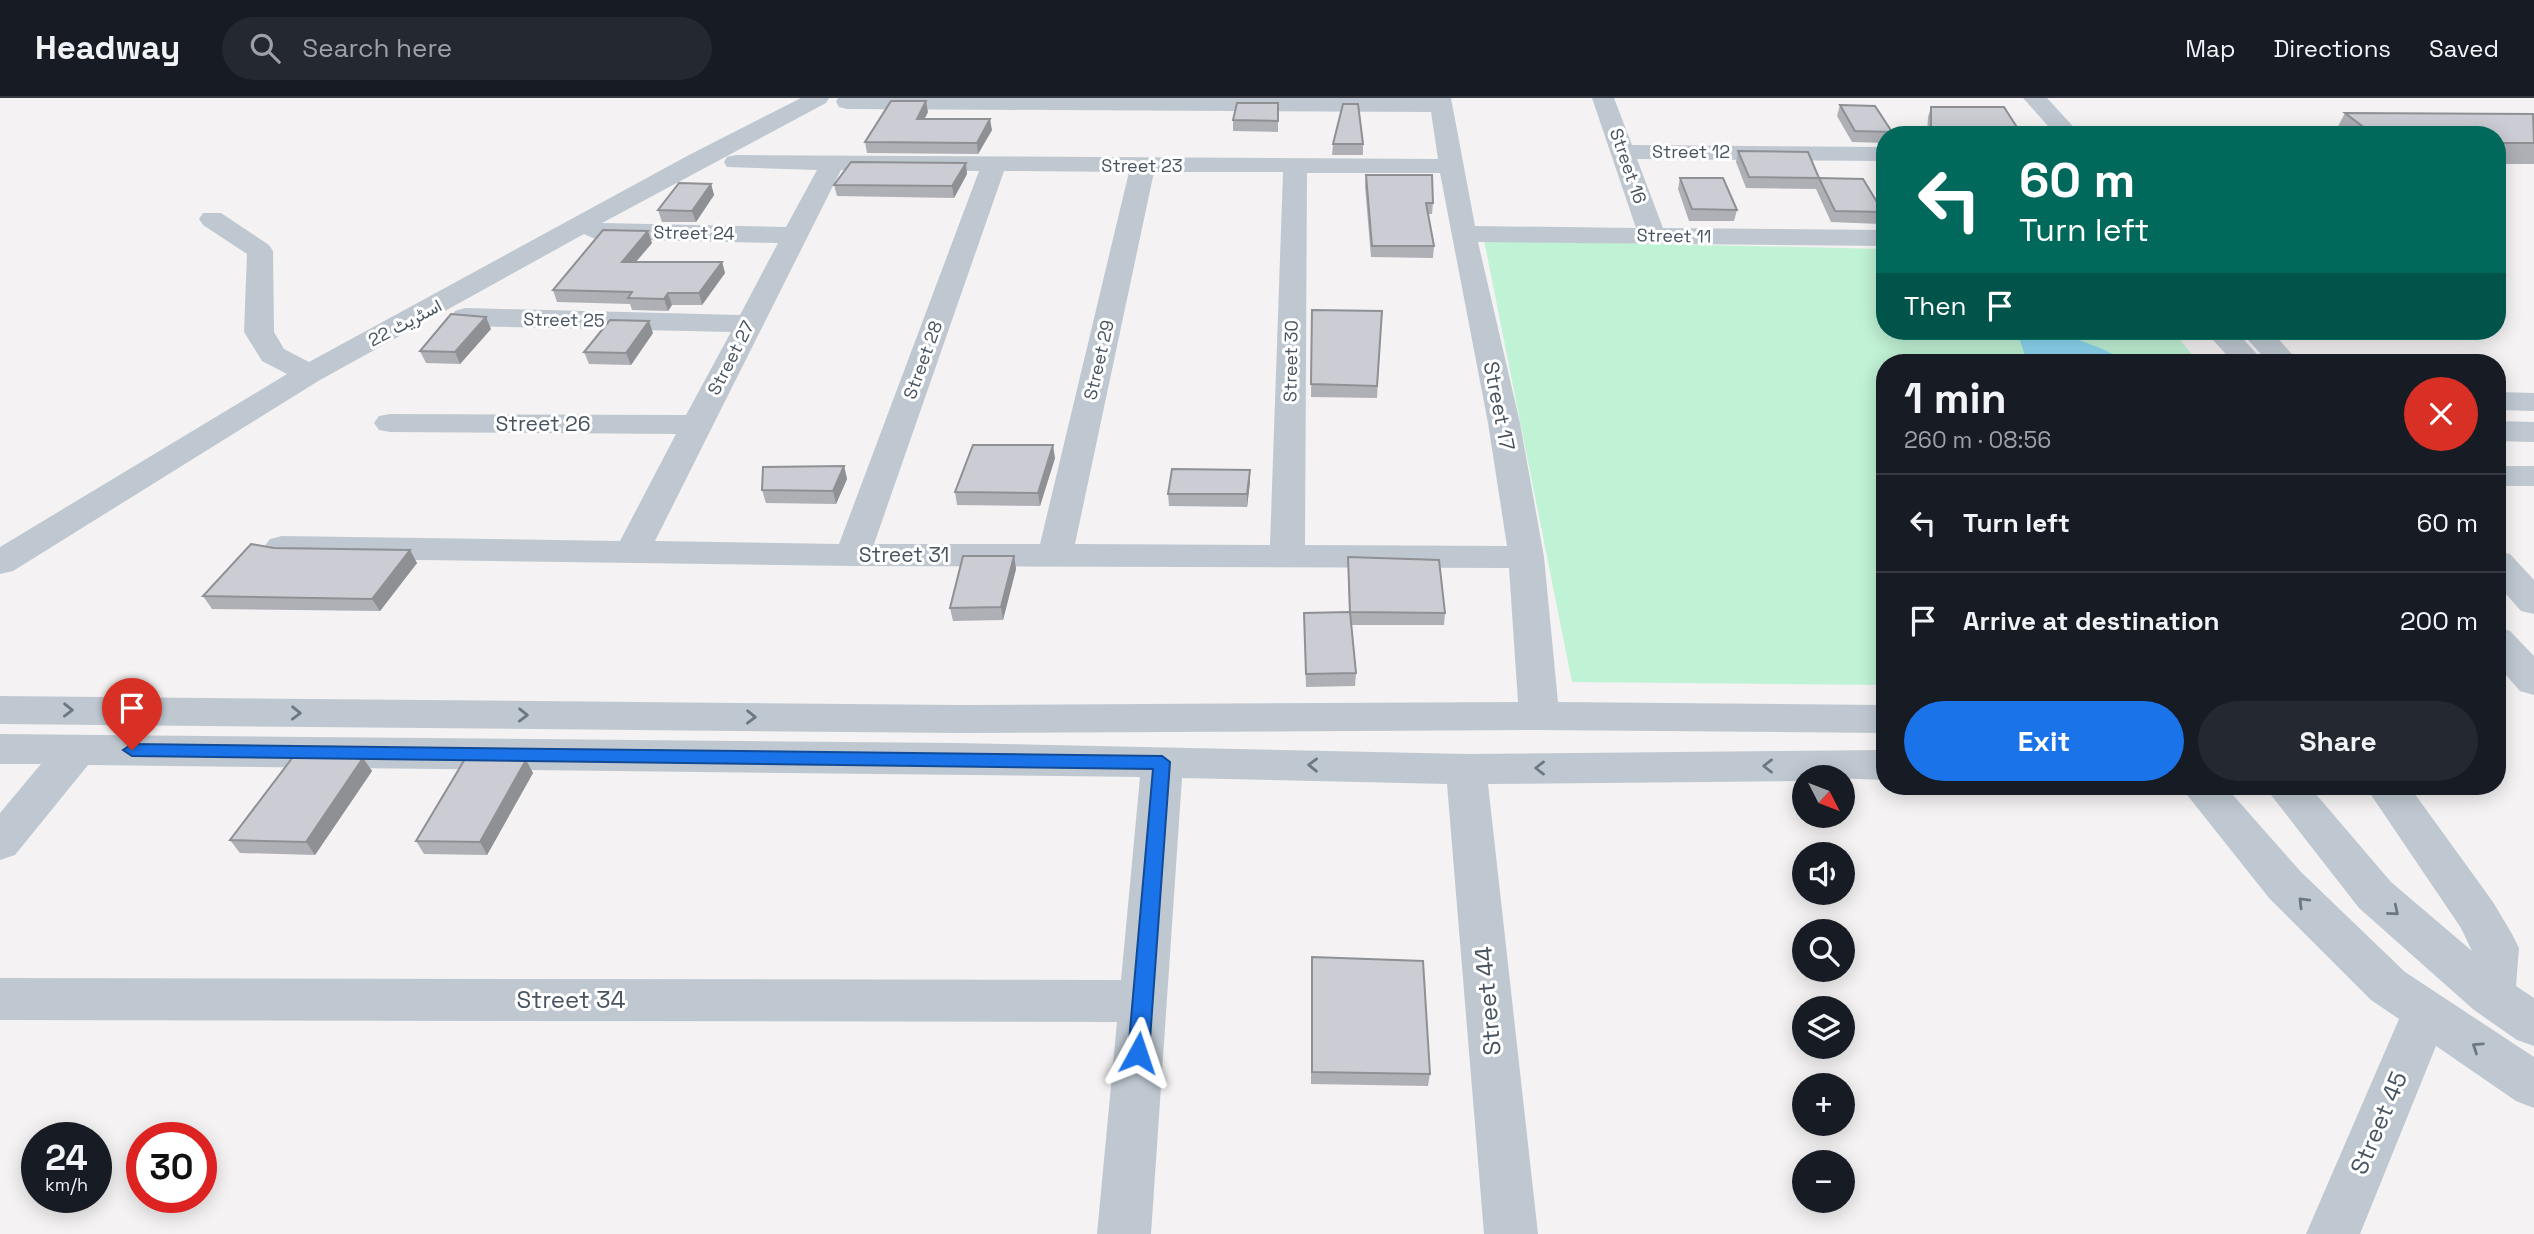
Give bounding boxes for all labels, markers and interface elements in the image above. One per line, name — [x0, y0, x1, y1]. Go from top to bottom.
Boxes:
search box — [222, 17, 712, 80]
text: Headway — [35, 27, 180, 69]
icon: search — [246, 29, 284, 67]
text: Search here — [302, 31, 452, 65]
text: Map — [2185, 33, 2235, 64]
text: Directions — [2273, 33, 2391, 64]
text: Saved — [2429, 33, 2499, 64]
street label: Street 16 — [1605, 125, 1652, 207]
street label: Street 12 — [1652, 140, 1730, 163]
text: 60 m — [2019, 149, 2135, 211]
street label: Street 23 — [1101, 154, 1183, 177]
icon: left — [1904, 154, 1995, 245]
text: Turn left — [2019, 210, 2149, 250]
street label: Street 24 — [653, 220, 735, 245]
street label: Street 11 — [1636, 223, 1712, 248]
icon: arrive — [1981, 287, 2019, 325]
text: Then — [1904, 289, 1967, 323]
street label: اسٹریٹ 22 — [364, 294, 446, 352]
street label: Street 25 — [523, 307, 605, 332]
street label: Street 27 — [702, 317, 759, 399]
street label: Street 28 — [898, 318, 947, 402]
street label: Street 29 — [1078, 318, 1119, 402]
street label: Street 30 — [1278, 320, 1303, 402]
street label: Street 17 — [1478, 359, 1521, 453]
text: 1 min — [1904, 372, 2007, 425]
button: close — [2404, 377, 2478, 451]
street label: Street 26 — [495, 410, 591, 437]
text: 260 m · 08:56 — [1904, 425, 2051, 455]
icon: left — [1904, 504, 1942, 542]
text: Turn left — [1963, 506, 2070, 540]
text: 60 m — [2416, 506, 2478, 540]
street label: Street 31 — [859, 541, 949, 568]
icon: arrive — [1904, 602, 1942, 640]
text: Arrive at destination — [1963, 604, 2220, 638]
text: 200 m — [2400, 604, 2478, 638]
pin — [102, 678, 162, 750]
icon: arrive — [113, 689, 151, 727]
button: Exit — [1904, 701, 2184, 781]
button: Share — [2198, 701, 2478, 781]
one-way arrow — [63, 703, 74, 718]
one-way arrow — [291, 705, 301, 721]
one-way arrow — [518, 707, 529, 723]
one-way arrow — [746, 709, 756, 725]
one-way arrow — [1307, 758, 1318, 773]
one-way arrow — [1762, 758, 1772, 774]
one-way arrow — [1534, 760, 1545, 776]
north arrow — [1792, 765, 1855, 828]
map controls — [1792, 765, 1855, 1213]
button: sound — [1792, 842, 1855, 905]
one-way arrow — [2298, 898, 2311, 911]
one-way arrow — [2386, 903, 2399, 915]
button: search — [1792, 919, 1855, 982]
street label: Street 44 — [1467, 945, 1508, 1057]
street label: Street 34 — [516, 984, 626, 1015]
button: layers — [1792, 996, 1855, 1059]
position arrow — [1101, 1016, 1175, 1090]
one-way arrow — [2472, 1042, 2485, 1055]
street label: Street 45 — [2343, 1067, 2414, 1179]
button: + — [1792, 1073, 1855, 1136]
speed limit sign: 30 — [126, 1122, 217, 1213]
text: 24 — [45, 1136, 88, 1180]
button: − — [1792, 1150, 1855, 1213]
text: km/h — [45, 1173, 88, 1196]

